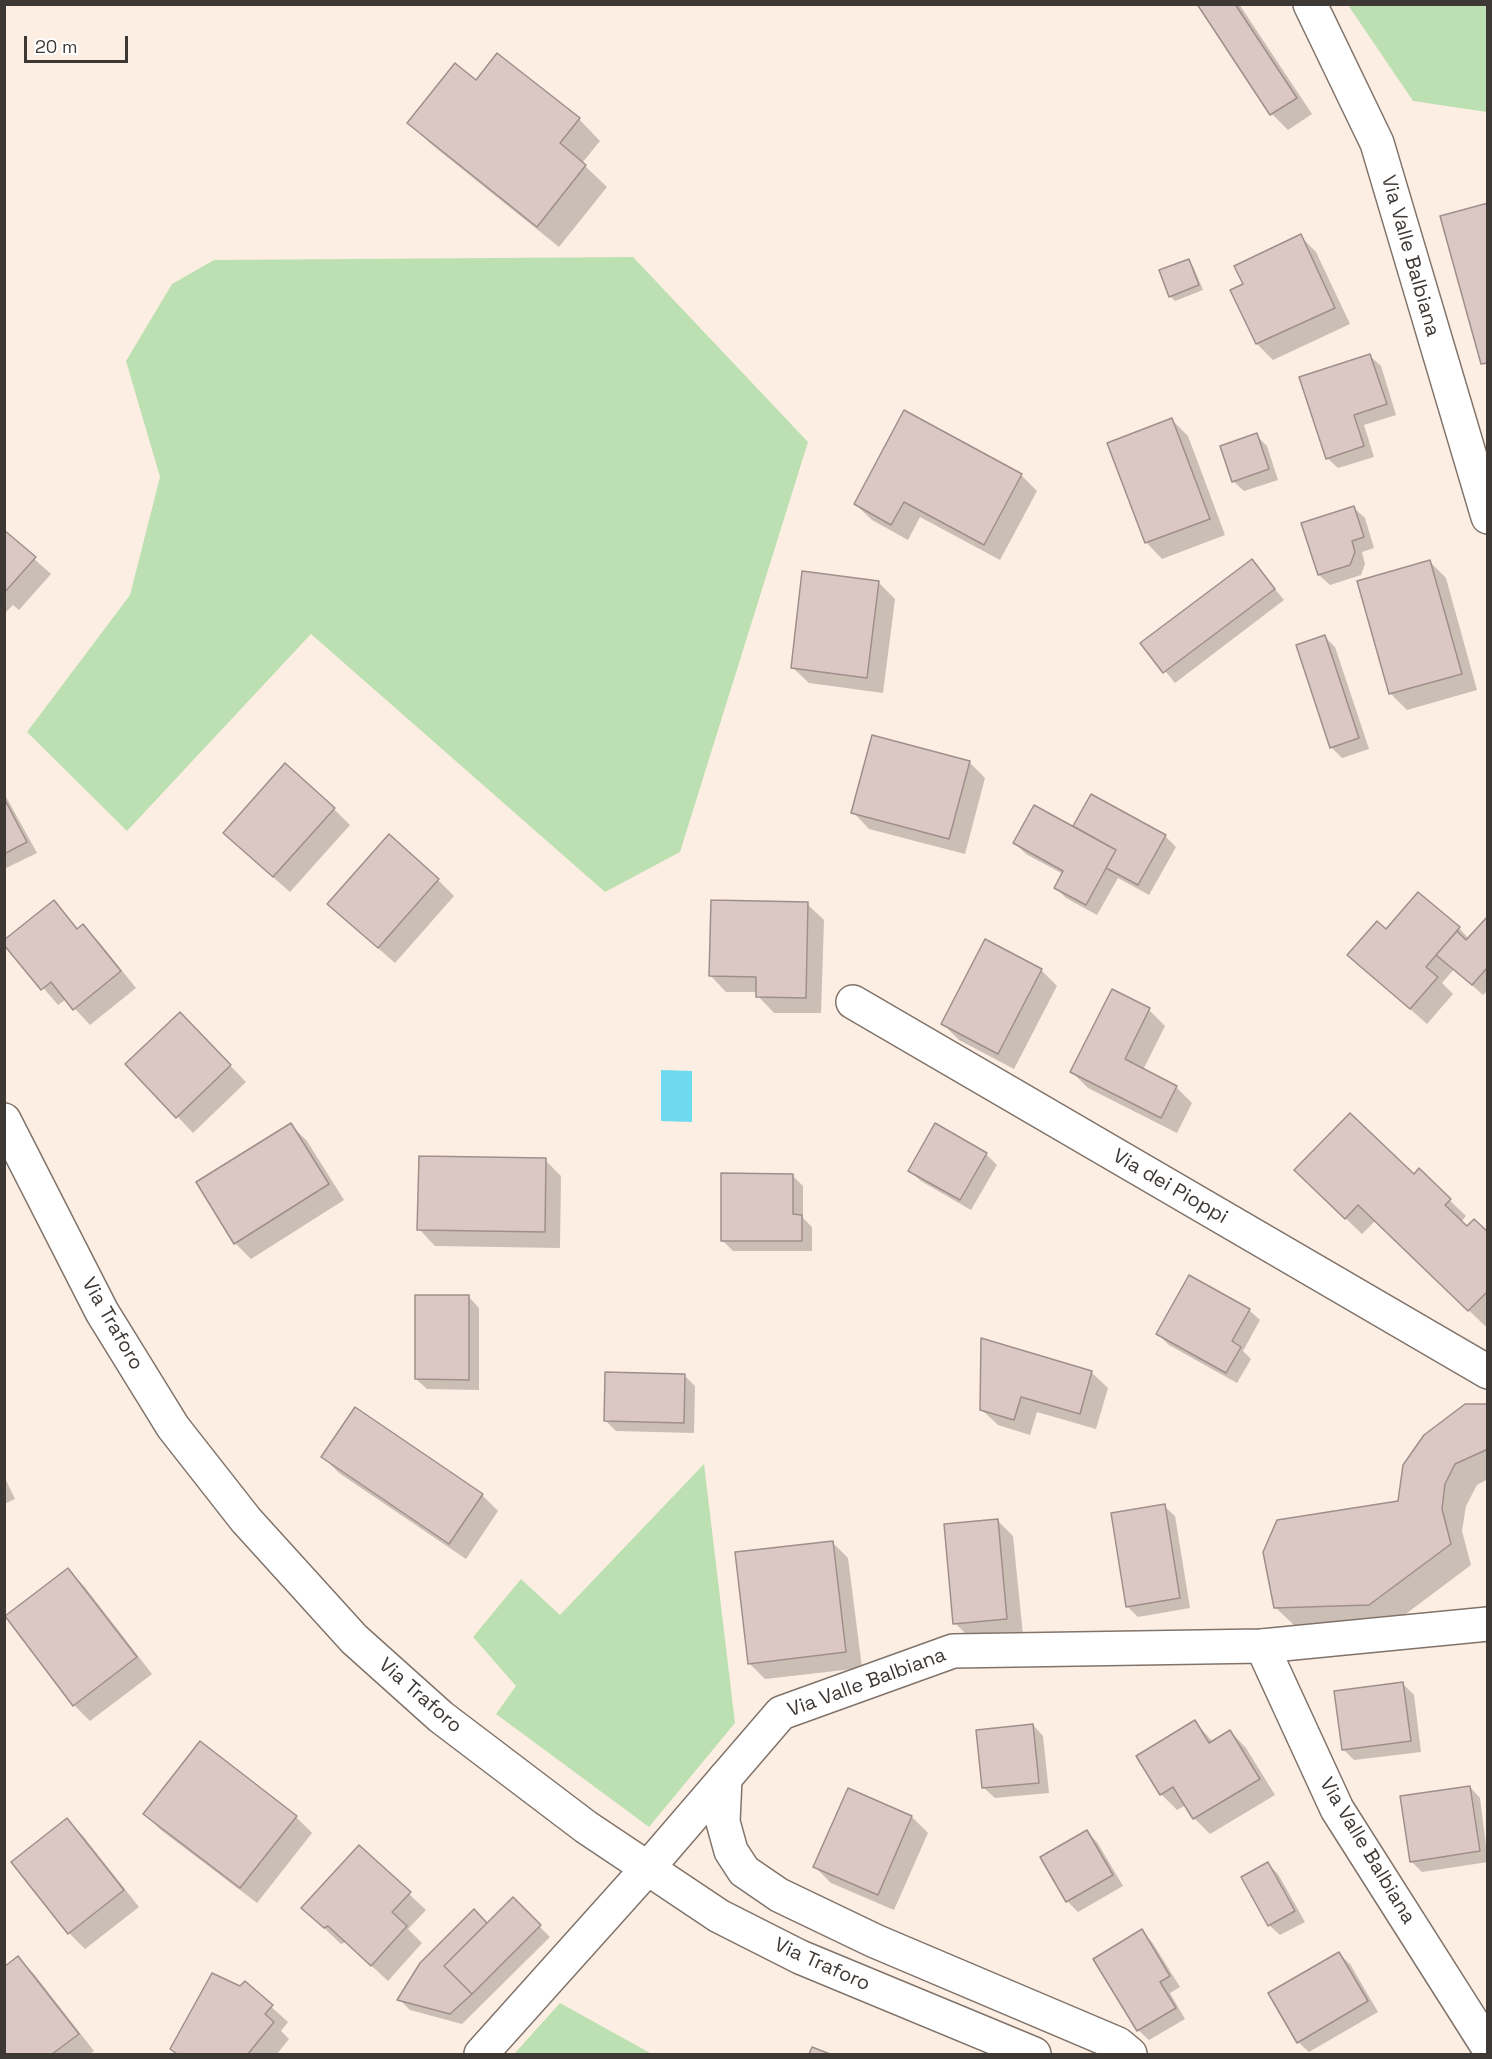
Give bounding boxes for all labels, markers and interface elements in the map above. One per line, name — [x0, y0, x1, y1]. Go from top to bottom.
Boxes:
scale bar — [27, 24, 130, 62]
text: 20 m — [35, 35, 78, 58]
street label: Via Valle Balbiana — [1376, 173, 1444, 339]
street label: Via dei Pioppi — [1108, 1144, 1232, 1230]
street label: Via Traforo — [76, 1274, 148, 1374]
street label: Via Valle Balbiana — [785, 1643, 949, 1723]
street label: Via Traforo — [373, 1653, 467, 1739]
street label: Via Valle Balbiana — [1314, 1773, 1420, 1929]
street label: Via Traforo — [770, 1933, 874, 1997]

